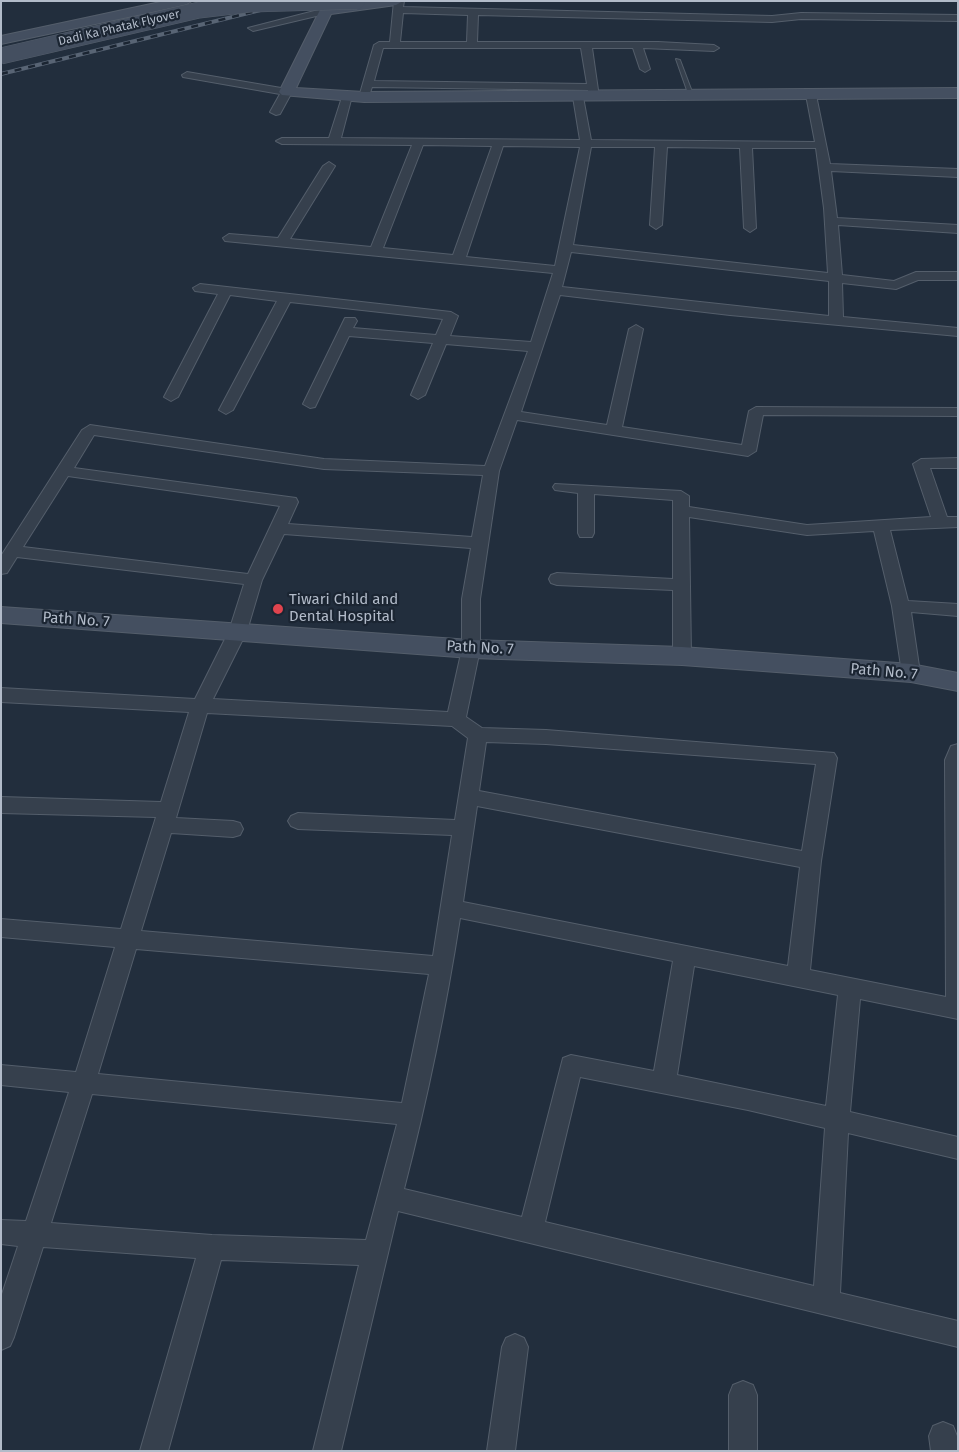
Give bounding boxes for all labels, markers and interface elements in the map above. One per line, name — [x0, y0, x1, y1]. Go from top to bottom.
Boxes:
street label: Dadi Ka Phatak Flyover — [57, 7, 181, 49]
place label: Tiwari Child and Dental Hospital — [289, 591, 398, 626]
marker: Tiwari Child and Dental Hospital — [271, 602, 285, 616]
street label: Path No. 7 — [42, 609, 110, 631]
street label: Path No. 7 — [446, 637, 514, 659]
street label: Path No. 7 — [850, 660, 918, 684]

